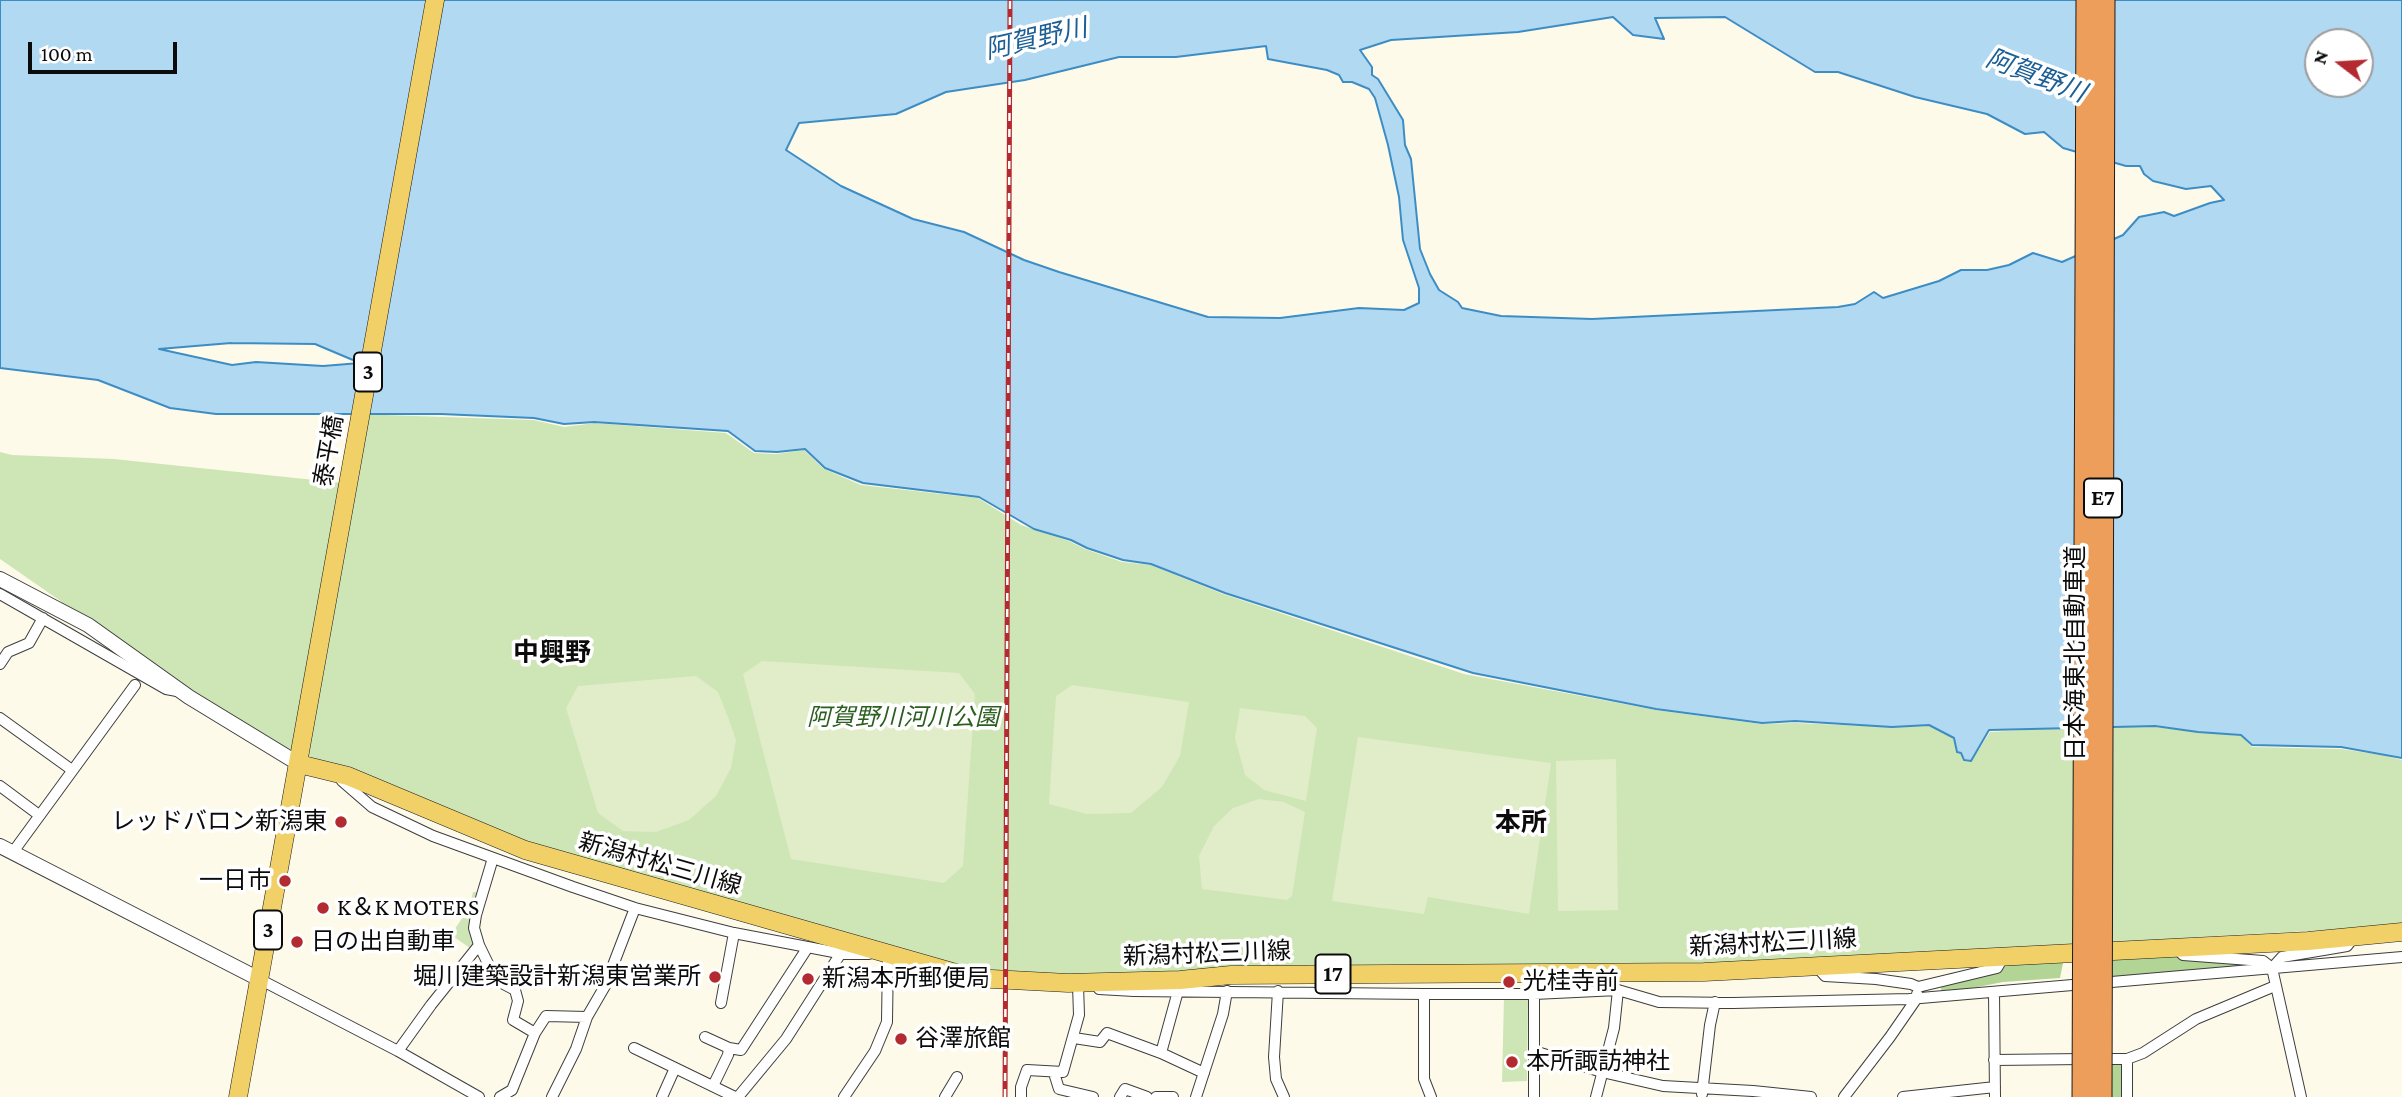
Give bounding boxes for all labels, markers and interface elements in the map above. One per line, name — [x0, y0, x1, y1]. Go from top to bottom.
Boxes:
water label: 阿賀野川 — [982, 12, 1090, 66]
scale bar — [32, 28, 180, 72]
north arrow — [2304, 28, 2374, 98]
text: 100 m — [41, 42, 93, 66]
water label: 阿賀野川 — [1982, 43, 2090, 109]
text: N — [2308, 48, 2332, 67]
road number: 3 — [354, 352, 382, 392]
street label: 泰平橋 — [309, 413, 349, 489]
road number: E7 — [2084, 478, 2122, 518]
street label: 日本海東北自動車道 — [2062, 545, 2090, 761]
district label: 中興野 — [513, 637, 591, 669]
park label: 阿賀野川河川公園 — [807, 704, 999, 732]
district label: 本所 — [1495, 807, 1547, 839]
place label: レッドバロン新潟東 — [111, 808, 327, 836]
marker: レッドバロン新潟東 — [333, 814, 349, 830]
street label: 新潟村松三川線 — [575, 827, 745, 901]
place label: 一日市 — [199, 867, 271, 895]
marker: 一日市 — [277, 873, 293, 889]
place label: K＆K MOTERS — [337, 894, 479, 922]
marker: K＆K MOTERS — [315, 900, 331, 916]
road number: 3 — [254, 911, 282, 950]
street label: 新潟村松三川線 — [1688, 924, 1858, 962]
place label: 日の出自動車 — [311, 928, 455, 956]
marker: 日の出自動車 — [289, 934, 305, 950]
street label: 新潟村松三川線 — [1123, 937, 1291, 971]
road number: 17 — [1316, 954, 1350, 993]
place label: 堀川建築設計新潟東営業所 — [413, 963, 701, 991]
place label: 新潟本所郵便局 — [822, 965, 990, 993]
place label: 光桂寺前 — [1523, 968, 1619, 996]
marker: 堀川建築設計新潟東営業所 — [707, 969, 723, 985]
marker: 新潟本所郵便局 — [800, 971, 816, 987]
marker: 光桂寺前 — [1501, 974, 1517, 990]
place label: 谷澤旅館 — [915, 1025, 1011, 1053]
marker: 谷澤旅館 — [893, 1031, 909, 1047]
place label: 本所諏訪神社 — [1526, 1048, 1670, 1076]
marker: 本所諏訪神社 — [1504, 1054, 1520, 1070]

